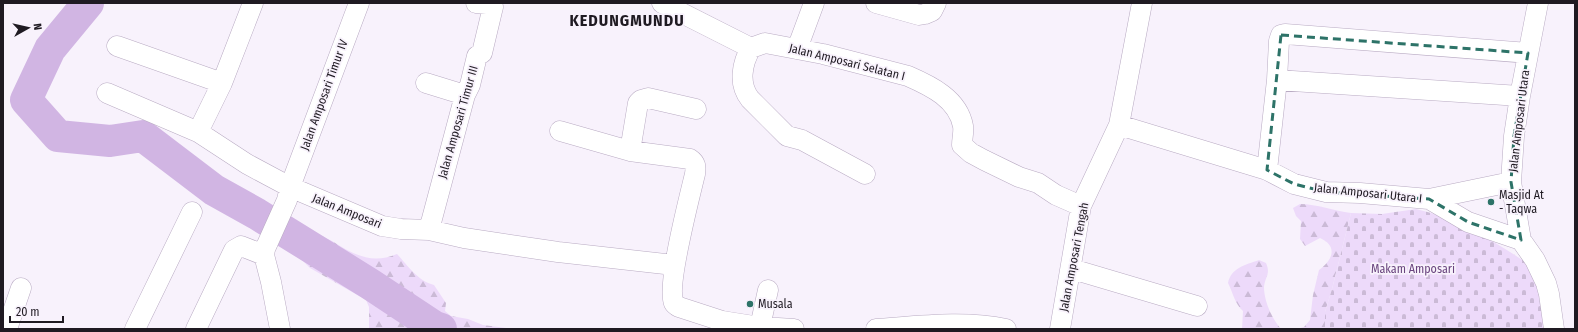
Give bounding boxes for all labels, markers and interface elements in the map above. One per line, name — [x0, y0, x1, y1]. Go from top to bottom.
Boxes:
north arrow — [8, 8, 48, 48]
district label: KEDUNGMUNDU — [569, 11, 685, 30]
text: N — [31, 23, 44, 31]
street label: Jalan Amposari Timur IV — [297, 37, 351, 152]
street label: Jalan Amposari Selatan I — [787, 41, 907, 83]
street label: Jalan Amposari Timur III — [435, 64, 481, 180]
street label: Jalan Amposari Utara — [1506, 69, 1532, 173]
street label: Jalan Amposari Utara I — [1313, 180, 1423, 206]
place label: Masjid At - Taqwa — [1499, 188, 1544, 216]
street label: Jalan Amposari — [310, 191, 384, 231]
marker: Masjid At - Taqwa — [1486, 197, 1496, 207]
street label: Jalan Amposari Tengah — [1057, 201, 1091, 313]
park label: Makam Amposari — [1371, 262, 1455, 276]
place label: Musala — [758, 297, 793, 311]
scale bar — [10, 298, 63, 324]
marker: Musala — [745, 299, 755, 309]
text: 20 m — [16, 305, 40, 319]

